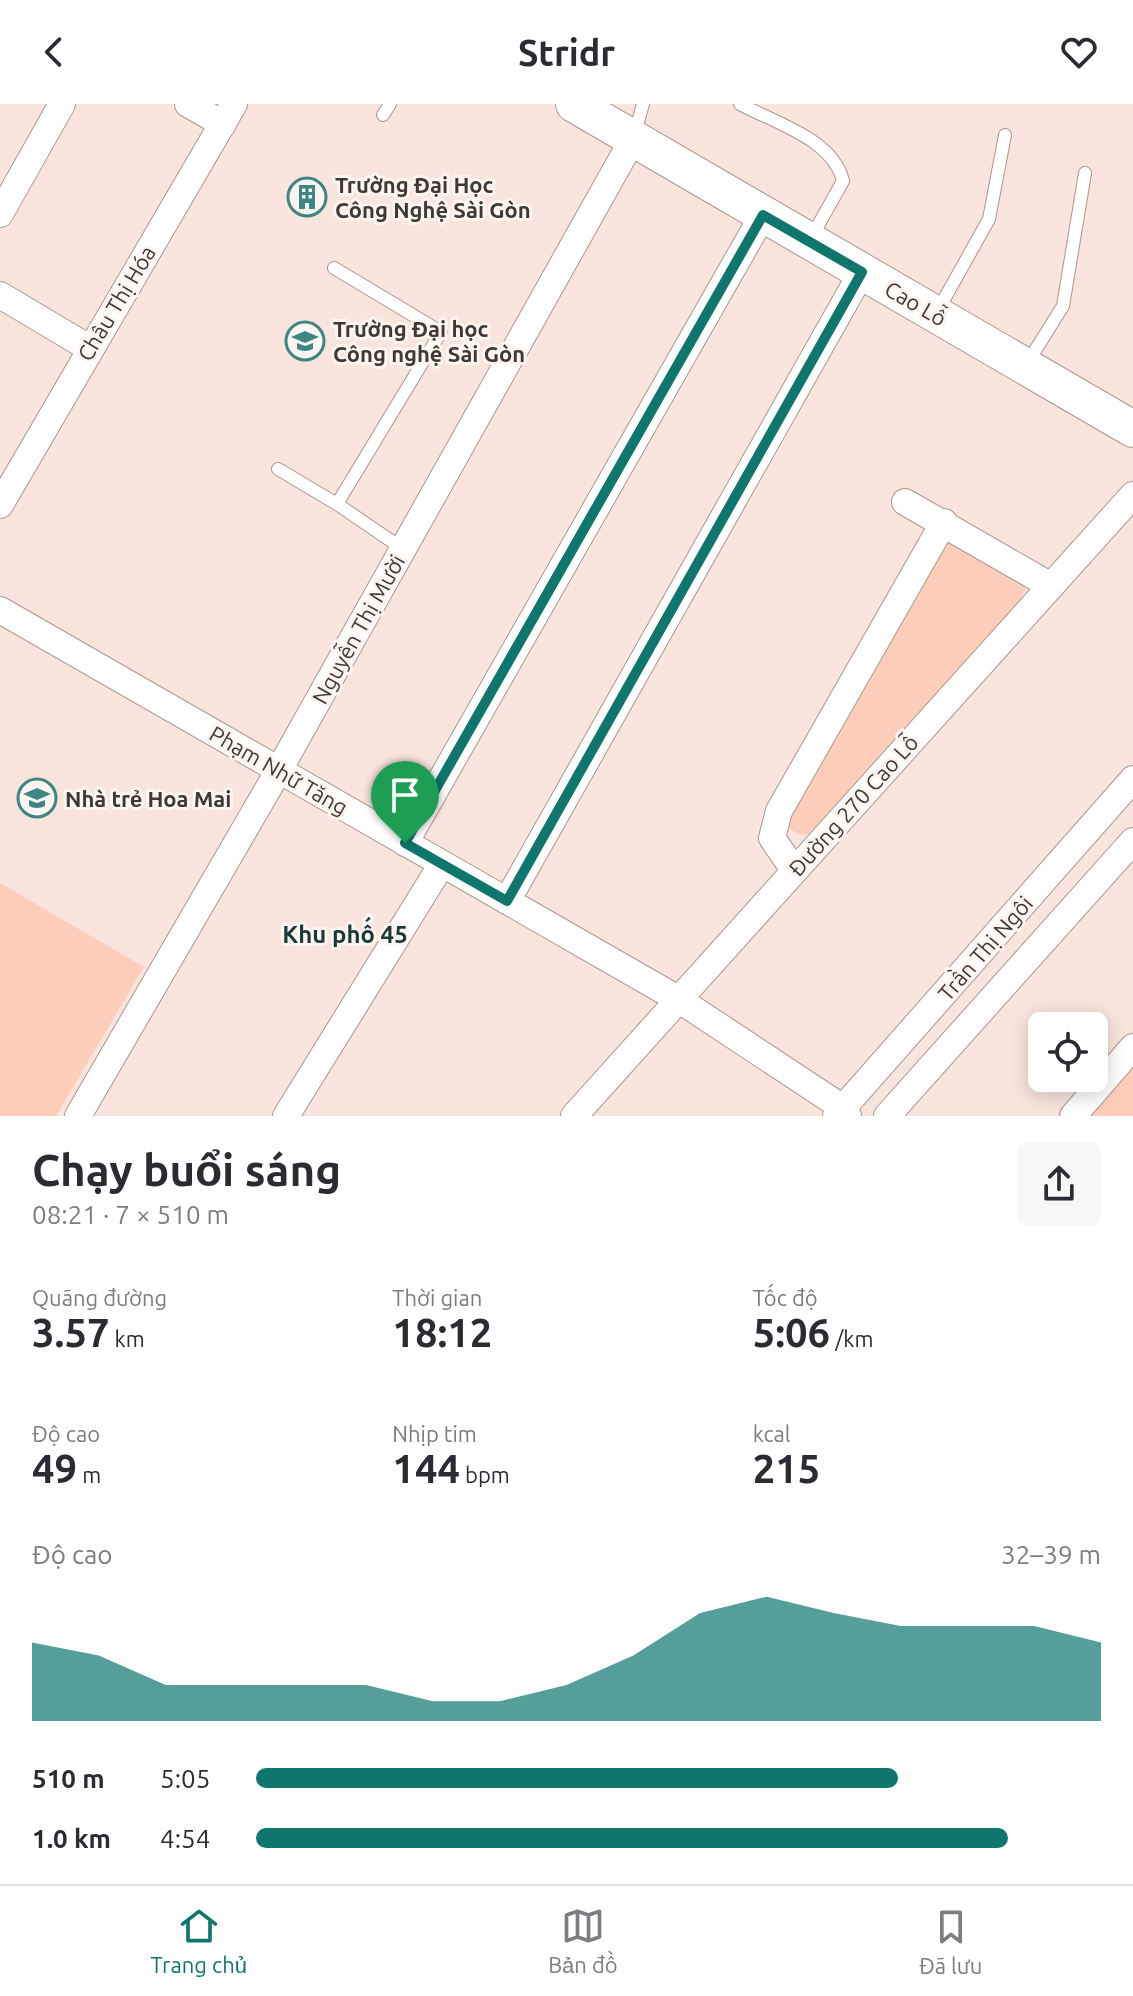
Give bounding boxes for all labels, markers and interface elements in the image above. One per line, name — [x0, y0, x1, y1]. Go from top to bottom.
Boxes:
icon: back — [32, 30, 76, 74]
icon: heart — [1057, 30, 1101, 74]
text: Stridr — [518, 32, 615, 73]
place label: Trường Đại Học Công Nghệ Sài Gòn — [335, 172, 531, 222]
building icon: Trường Đại Học Công Nghệ Sài Gòn — [286, 176, 328, 218]
street label: Châu Thị Hóa — [72, 241, 160, 365]
street label: Cao Lỗ — [881, 274, 952, 331]
place label: Trường Đại học Công nghệ Sài Gòn — [333, 316, 525, 366]
school or university icon: Trường Đại học Công nghệ Sài Gòn — [284, 320, 326, 362]
street label: Nguyễn Thị Mười — [305, 549, 409, 708]
street label: Phạm Nhữ Tăng — [206, 720, 352, 820]
street label: Đường 270 Cao Lỗ — [782, 728, 923, 881]
pin — [371, 761, 439, 843]
icon: arrive — [383, 773, 427, 817]
school or university icon: Nhà trẻ Hoa Mai — [16, 777, 58, 819]
place label: Nhà trẻ Hoa Mai — [65, 786, 231, 811]
street label: Trần Thị Ngôi — [931, 889, 1037, 1005]
district label: Khu phố 45 — [282, 916, 408, 948]
map controls — [1028, 1012, 1108, 1092]
button: locate — [1028, 1012, 1108, 1092]
button: share — [1017, 1142, 1101, 1226]
text: Chạy buổi sáng — [32, 1145, 341, 1194]
text: 08:21 · 7 × 510 m — [32, 1200, 229, 1229]
text: Quãng đường — [32, 1285, 167, 1310]
text: Thời gian — [392, 1285, 482, 1310]
text: Tốc độ — [753, 1285, 818, 1310]
text: 3.57 — [32, 1310, 110, 1355]
text: 18:12 — [392, 1310, 492, 1355]
text: 5:06 — [753, 1310, 830, 1355]
text: km — [110, 1326, 145, 1351]
text: /km — [830, 1326, 873, 1351]
text: Độ cao — [32, 1421, 100, 1446]
text: Nhịp tim — [392, 1421, 477, 1446]
text: kcal — [753, 1421, 791, 1446]
text: 49 — [32, 1446, 77, 1491]
text: 144 — [392, 1446, 460, 1491]
text: 215 — [753, 1446, 820, 1491]
text: m — [77, 1462, 101, 1487]
text: bpm — [460, 1462, 510, 1487]
text: Độ cao — [32, 1540, 112, 1569]
text: 32–39 m — [1001, 1540, 1101, 1569]
text: 510 m — [32, 1764, 105, 1793]
text: 5:05 — [160, 1764, 210, 1793]
text: 1.0 km — [32, 1824, 111, 1853]
text: 4:54 — [160, 1824, 210, 1853]
tab: Trang chủ — [151, 1904, 247, 1979]
tab: Bản đồ — [548, 1904, 618, 1979]
tab: Đã lưu — [919, 1905, 982, 1978]

